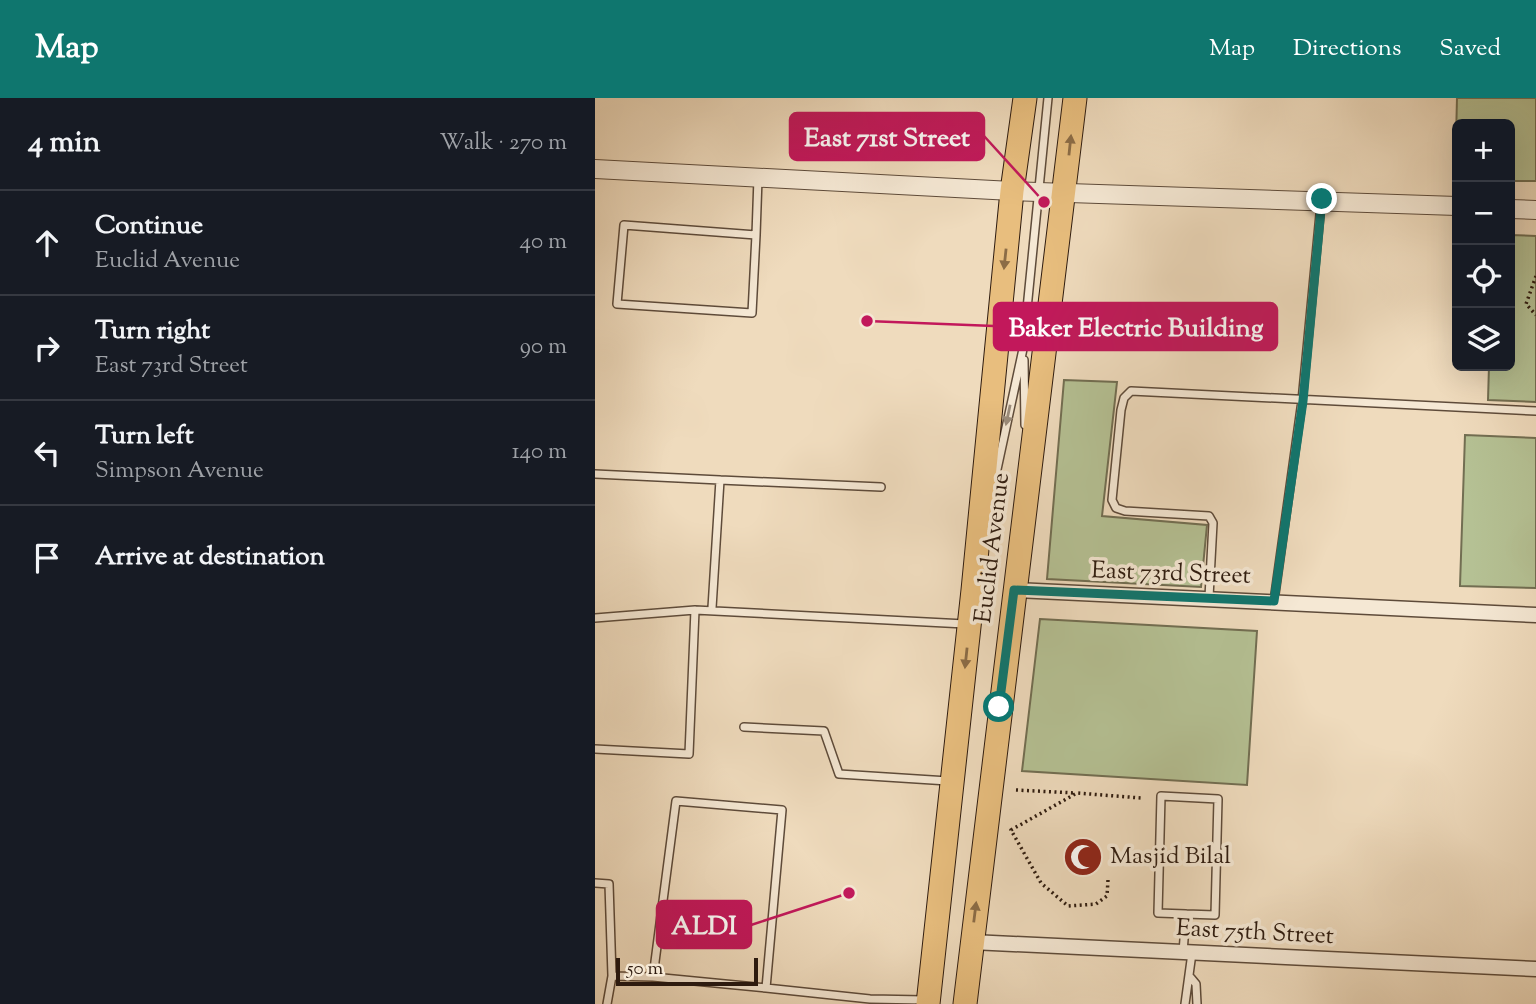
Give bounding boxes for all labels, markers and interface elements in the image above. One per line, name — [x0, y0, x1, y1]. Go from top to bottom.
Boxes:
text: Map — [35, 25, 99, 73]
text: Map — [1209, 32, 1255, 66]
text: Directions — [1293, 32, 1401, 66]
text: Saved — [1439, 32, 1501, 66]
callout: East 71st Street — [790, 113, 984, 160]
map controls — [1452, 119, 1515, 371]
button: + — [1452, 119, 1515, 182]
text: East 71st Street — [804, 121, 970, 158]
text: 4 min — [28, 122, 101, 165]
text: Walk · 270 m — [439, 127, 567, 160]
one-way arrow — [1064, 134, 1075, 156]
button: − — [1452, 182, 1515, 245]
route end — [1306, 183, 1337, 214]
text: Continue — [95, 208, 203, 245]
icon: ahead — [28, 224, 66, 262]
text: 40 m — [520, 226, 567, 259]
text: Euclid Avenue — [95, 245, 240, 278]
button: locate — [1452, 245, 1515, 308]
one-way arrow — [1000, 248, 1011, 270]
callout: Baker Electric Building — [994, 303, 1277, 350]
button: layers — [1452, 308, 1515, 371]
text: Baker Electric Building — [1009, 311, 1264, 348]
text: Turn right — [95, 313, 210, 350]
icon: right — [28, 329, 66, 367]
text: 90 m — [520, 331, 567, 364]
text: East 73rd Street — [95, 350, 248, 383]
one-way arrow — [1003, 404, 1014, 426]
text: Turn left — [95, 418, 194, 455]
icon: left — [28, 434, 66, 472]
text: 140 m — [512, 436, 567, 469]
text: Simpson Avenue — [95, 455, 264, 488]
street label: Euclid Avenue — [967, 471, 1019, 625]
icon: arrive — [28, 539, 66, 577]
text: Arrive at destination — [95, 539, 325, 576]
street label: East 73rd Street — [1091, 554, 1251, 594]
one-way arrow — [960, 647, 971, 669]
route start — [983, 691, 1014, 722]
mosque icon: Masjid Bilal — [1062, 836, 1104, 878]
place label: Masjid Bilal — [1110, 840, 1231, 874]
callout: ALDI — [657, 901, 751, 948]
one-way arrow — [970, 901, 981, 923]
text: ALDI — [671, 909, 737, 946]
street label: East 75th Street — [1175, 912, 1335, 954]
scale bar — [616, 955, 758, 987]
text: 50 m — [627, 956, 663, 983]

